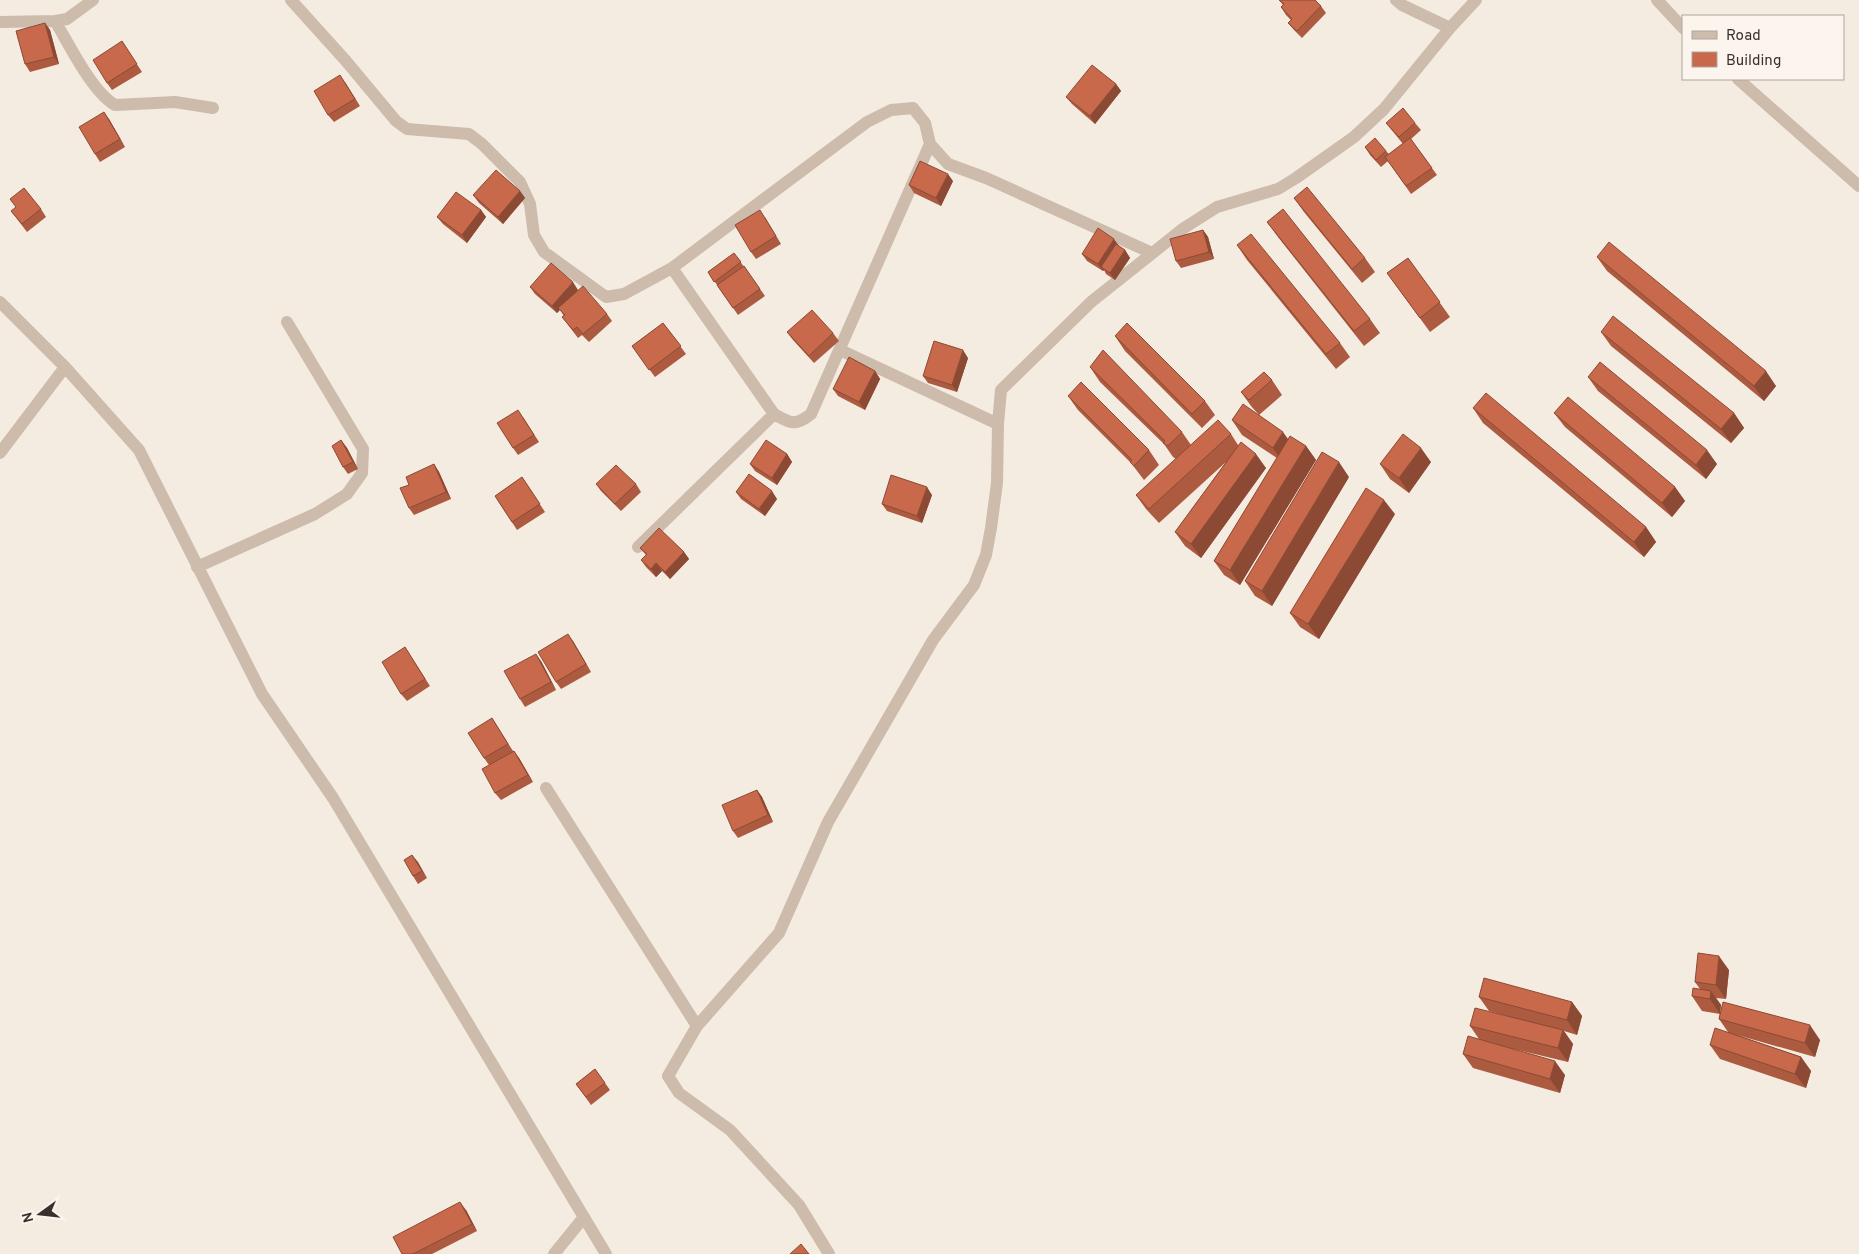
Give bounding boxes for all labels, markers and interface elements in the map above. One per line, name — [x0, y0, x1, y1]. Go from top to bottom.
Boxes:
legend — [1682, 15, 1844, 80]
text: Road — [1726, 27, 1761, 46]
text: Building — [1726, 52, 1781, 71]
north arrow — [15, 1189, 65, 1239]
text: N — [19, 1210, 38, 1224]

